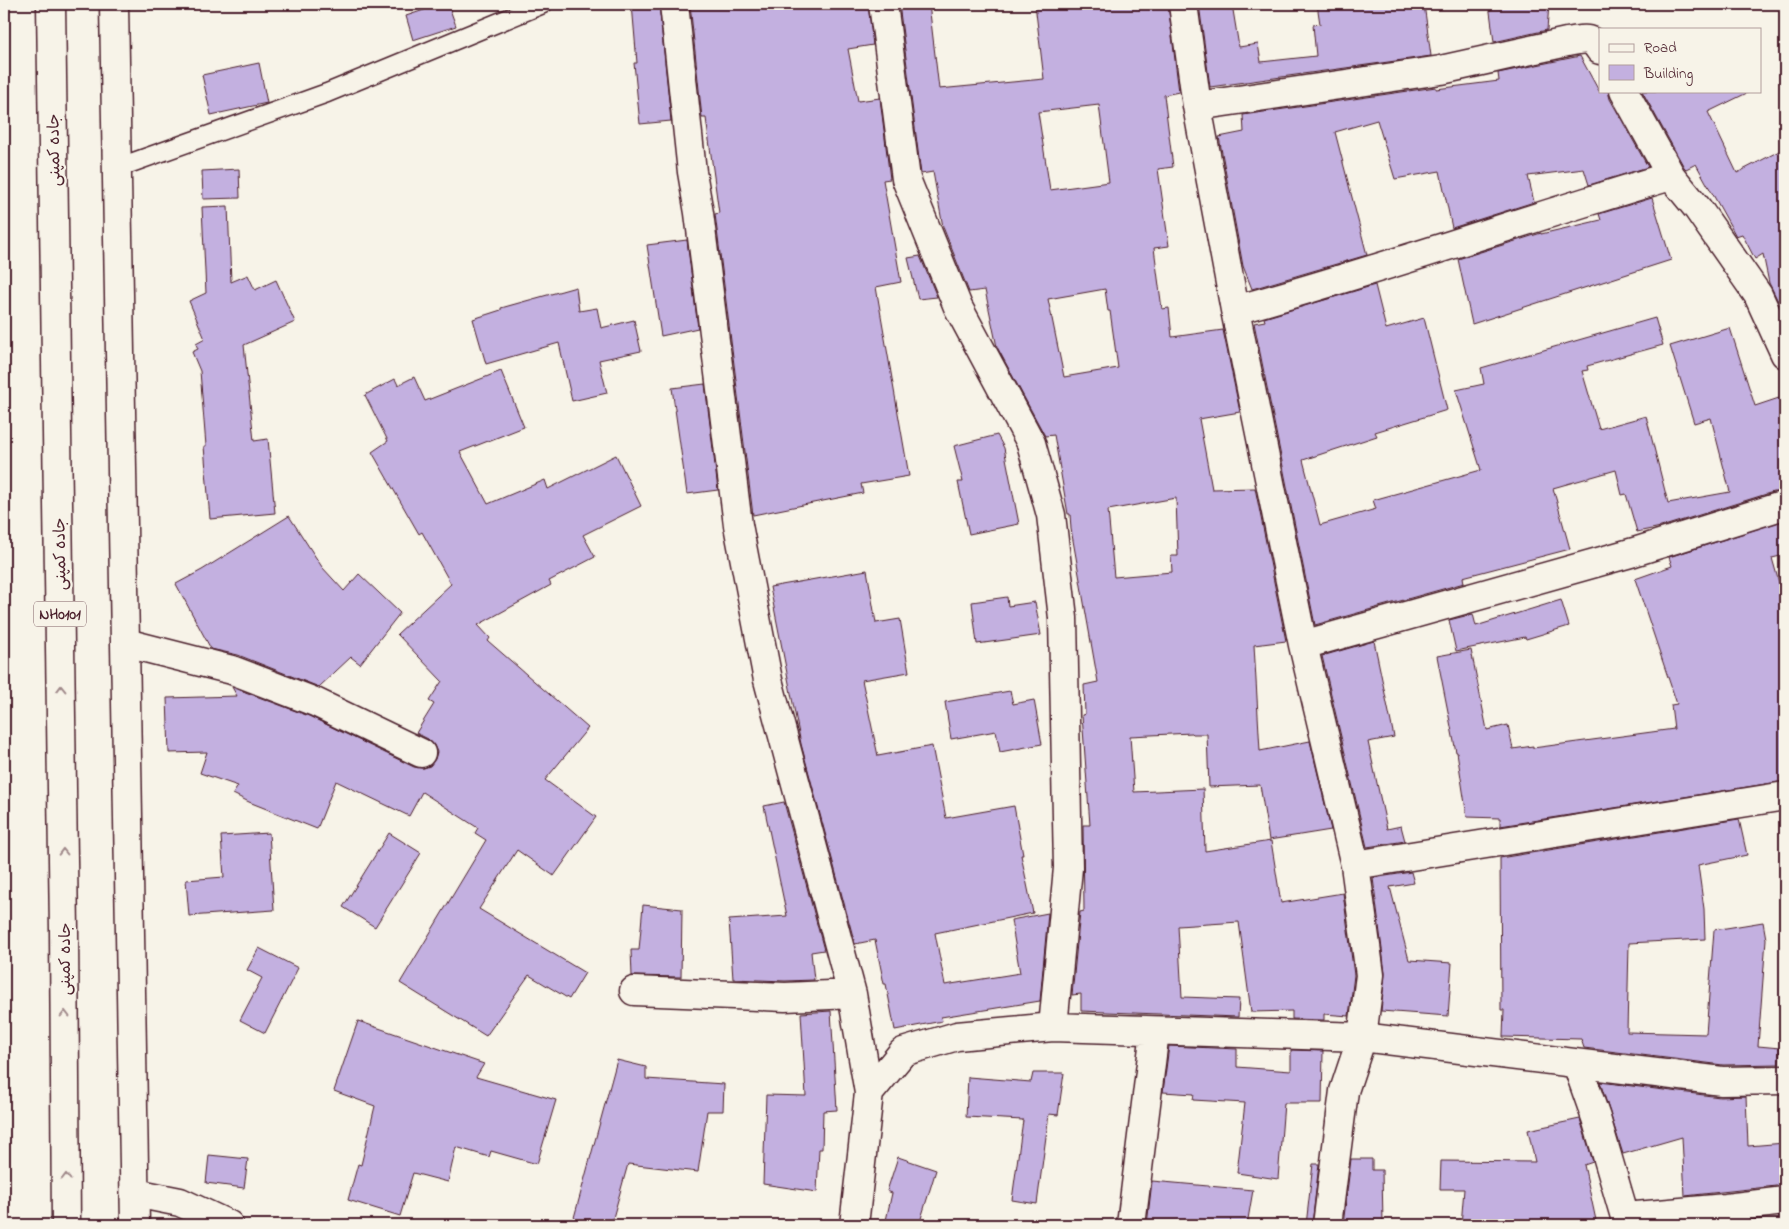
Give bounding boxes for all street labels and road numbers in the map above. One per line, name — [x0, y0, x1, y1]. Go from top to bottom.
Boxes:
street label: جاده کمپنی — [42, 113, 68, 187]
street label: جاده کمپنی — [48, 517, 74, 591]
road number: NH0101 — [34, 602, 86, 626]
street label: جاده کمپنی — [54, 923, 78, 995]

